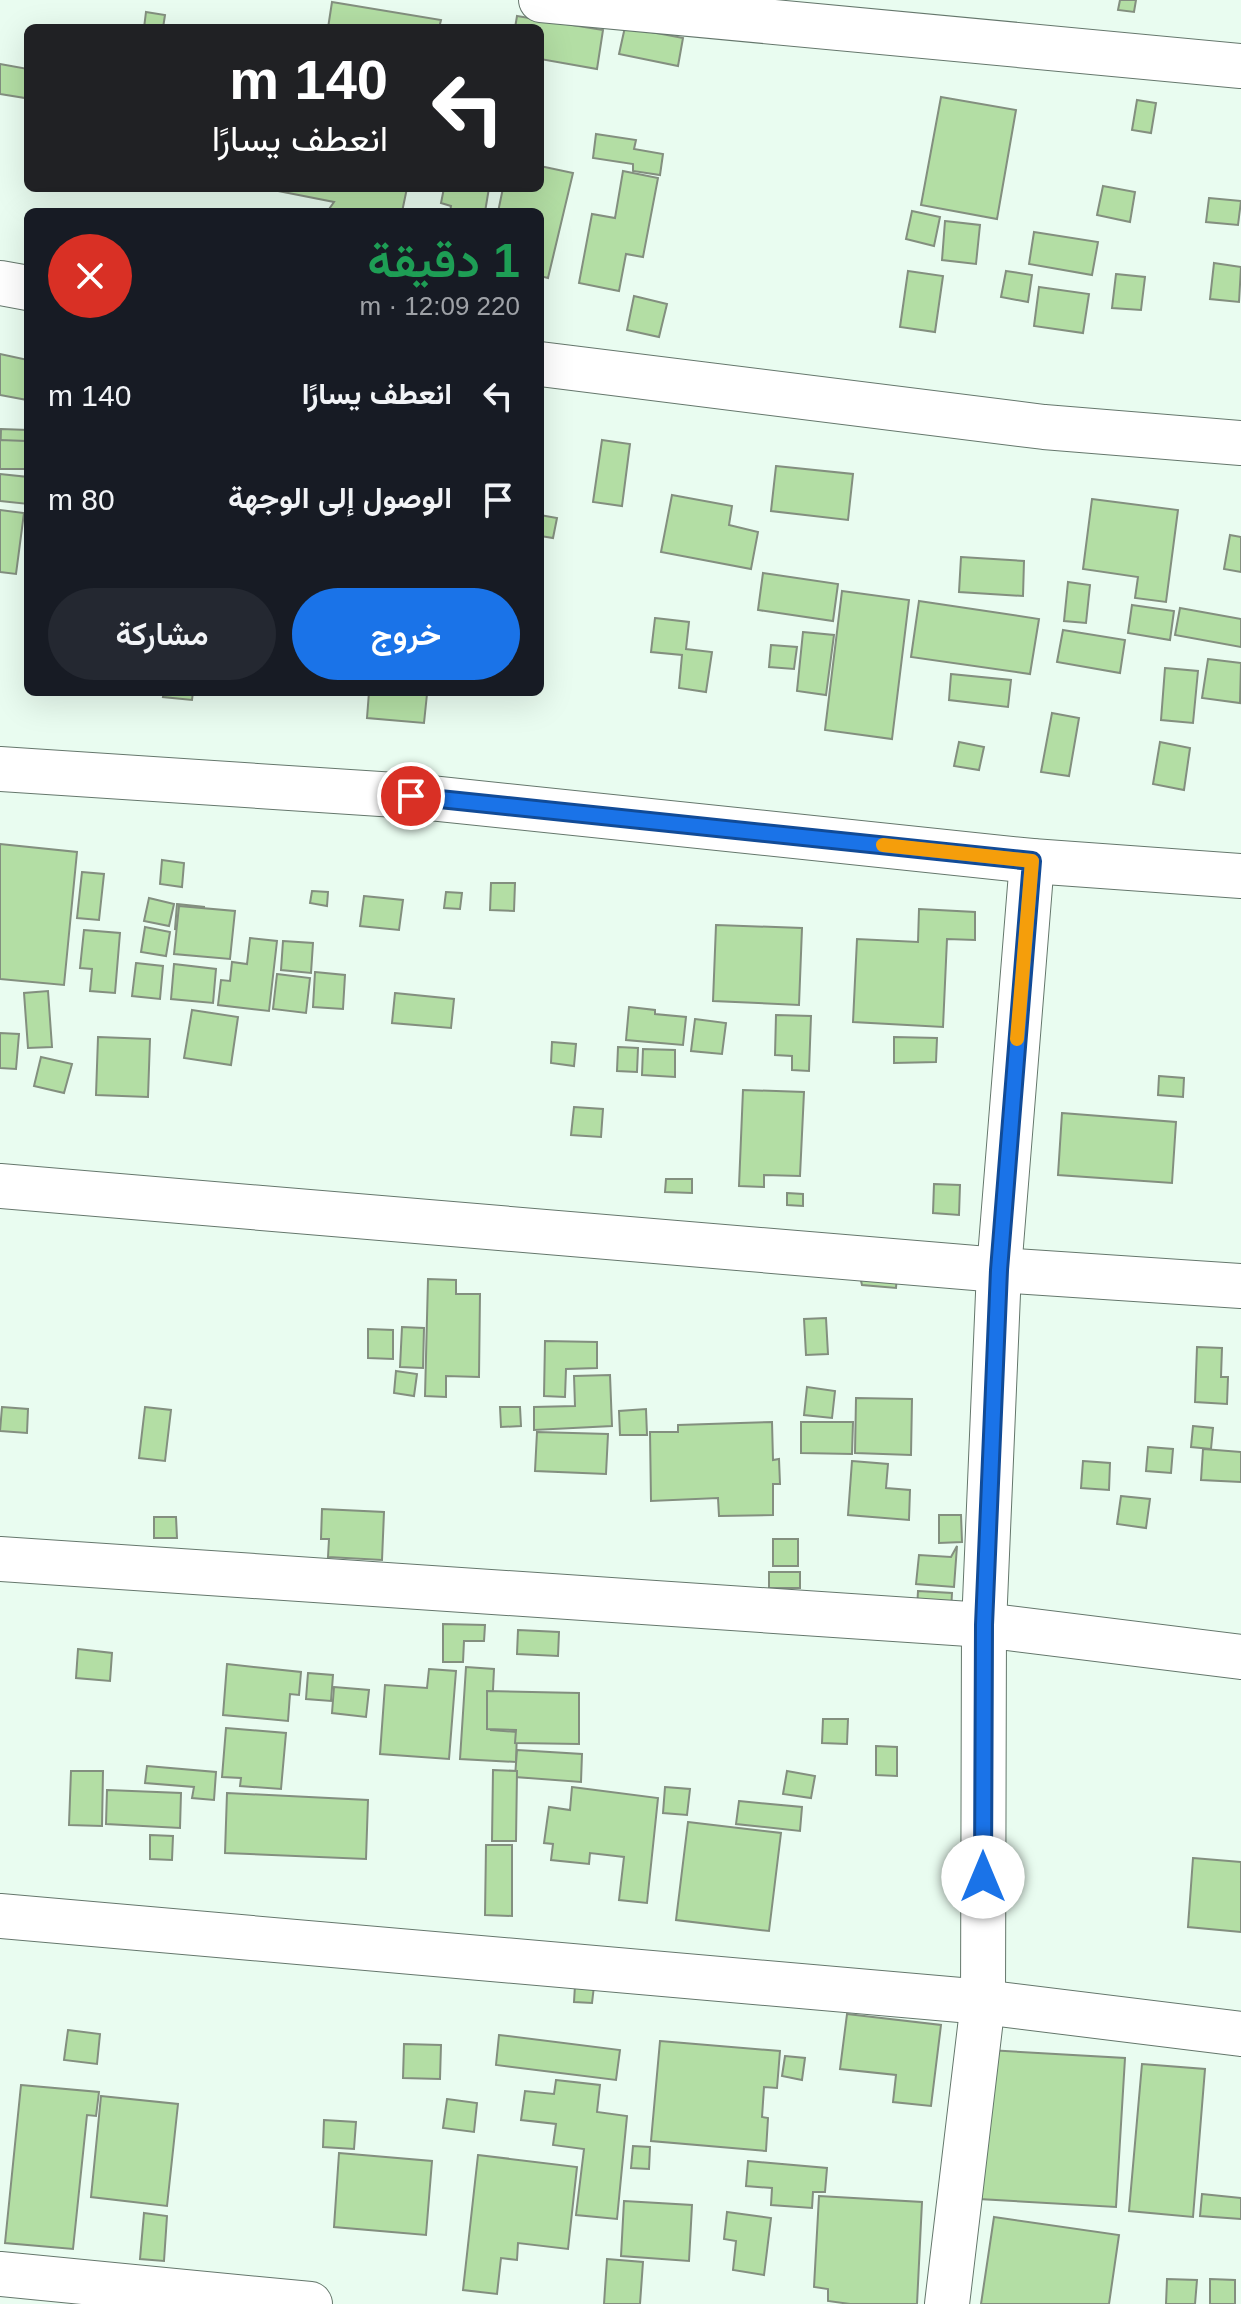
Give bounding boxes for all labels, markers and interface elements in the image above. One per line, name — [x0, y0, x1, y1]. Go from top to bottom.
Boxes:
text: 140 m — [229, 48, 388, 111]
icon: left — [416, 56, 520, 160]
text: انعطف يسارًا — [212, 118, 388, 159]
button: close — [48, 234, 132, 318]
text: 1 دقيقة — [367, 234, 520, 287]
text: 220 m · 12:09 — [360, 291, 520, 321]
icon: left — [476, 374, 520, 418]
text: انعطف يسارًا — [302, 377, 452, 410]
text: 140 m — [48, 379, 131, 412]
icon: arrive — [476, 478, 520, 522]
text: الوصول إلى الوجهة — [228, 481, 452, 514]
text: 80 m — [48, 483, 115, 516]
button: مشاركة — [48, 588, 276, 680]
button: خروج — [292, 588, 520, 680]
pin — [377, 762, 445, 830]
icon: arrive — [389, 774, 433, 818]
position arrow — [941, 1835, 1025, 1919]

